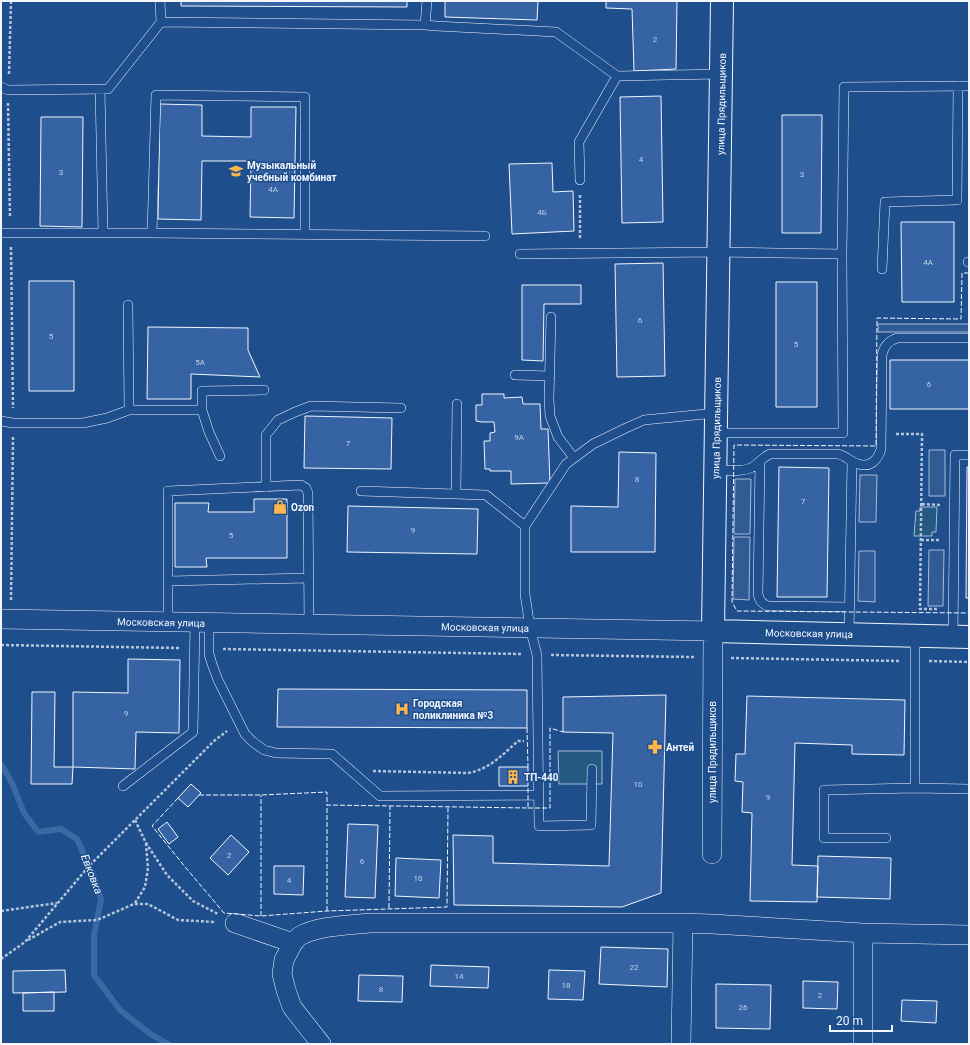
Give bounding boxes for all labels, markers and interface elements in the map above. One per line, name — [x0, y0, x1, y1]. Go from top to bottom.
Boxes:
house number: 2 — [653, 35, 658, 44]
street label: улица Прядильщиков — [715, 53, 728, 155]
house number: 4 — [639, 155, 644, 164]
place label: Музыкальный учебный комбинат — [247, 160, 337, 183]
school or university icon: Музыкальный учебный комбинат — [228, 163, 244, 179]
house number: 3 — [59, 168, 63, 177]
house number: 3 — [800, 170, 804, 179]
house number: 4А — [268, 185, 279, 194]
house number: 4Б — [537, 208, 547, 217]
house number: 4А — [923, 258, 934, 267]
house number: 6 — [638, 316, 643, 325]
house number: 5 — [49, 332, 54, 341]
house number: 5 — [794, 340, 799, 349]
house number: 5А — [195, 358, 206, 367]
street label: улица Прядильщиков — [710, 377, 723, 479]
house number: 6 — [927, 380, 932, 389]
house number: 9А — [514, 433, 525, 442]
house number: 7 — [346, 439, 351, 448]
house number: 8 — [635, 475, 640, 484]
house number: 7 — [801, 497, 806, 506]
shop icon: Ozon — [272, 499, 288, 515]
place label: Ozon — [291, 502, 315, 513]
house number: 9 — [411, 526, 415, 535]
house number: 5 — [229, 531, 234, 540]
street label: Московская улица — [117, 616, 205, 629]
street label: Московская улица — [441, 621, 529, 634]
street label: Московская улица — [765, 627, 853, 640]
place label: Городская поликлиника №3 — [413, 698, 493, 721]
hospital icon: Городская поликлиника №3 — [394, 701, 410, 717]
street label: улица Прядильщиков — [707, 701, 718, 803]
house number: 9 — [124, 709, 128, 718]
pharmacy icon: Антей — [647, 739, 663, 755]
place label: Антей — [666, 742, 694, 753]
building icon: ТП-440 — [505, 769, 521, 785]
place label: ТП-440 — [524, 772, 559, 783]
house number: 10 — [634, 780, 643, 789]
house number: 9 — [766, 793, 770, 802]
house number: 2 — [227, 851, 232, 860]
water label: Евковка — [78, 852, 105, 896]
house number: 6 — [360, 857, 365, 866]
house number: 10 — [414, 874, 423, 883]
house number: 4 — [287, 876, 292, 885]
house number: 22 — [630, 963, 639, 972]
house number: 14 — [455, 972, 464, 981]
house number: 18 — [562, 981, 571, 990]
house number: 8 — [379, 985, 384, 994]
house number: 2 — [818, 991, 823, 1000]
house number: 26 — [739, 1003, 748, 1012]
scale bar — [830, 1007, 892, 1033]
text: 20 m — [836, 1014, 863, 1028]

